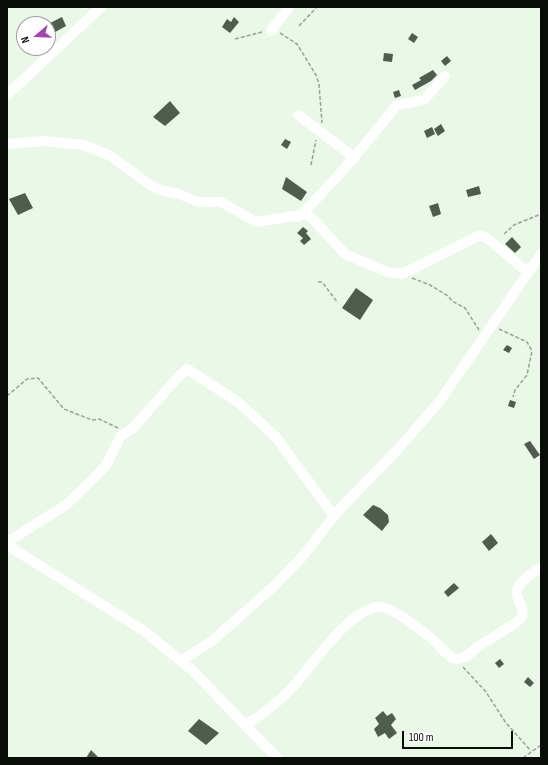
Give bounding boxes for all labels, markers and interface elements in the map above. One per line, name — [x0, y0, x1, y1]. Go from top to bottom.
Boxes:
north arrow — [16, 16, 56, 56]
text: N — [18, 35, 32, 45]
scale bar — [404, 723, 515, 749]
text: 100 m — [409, 730, 434, 745]

